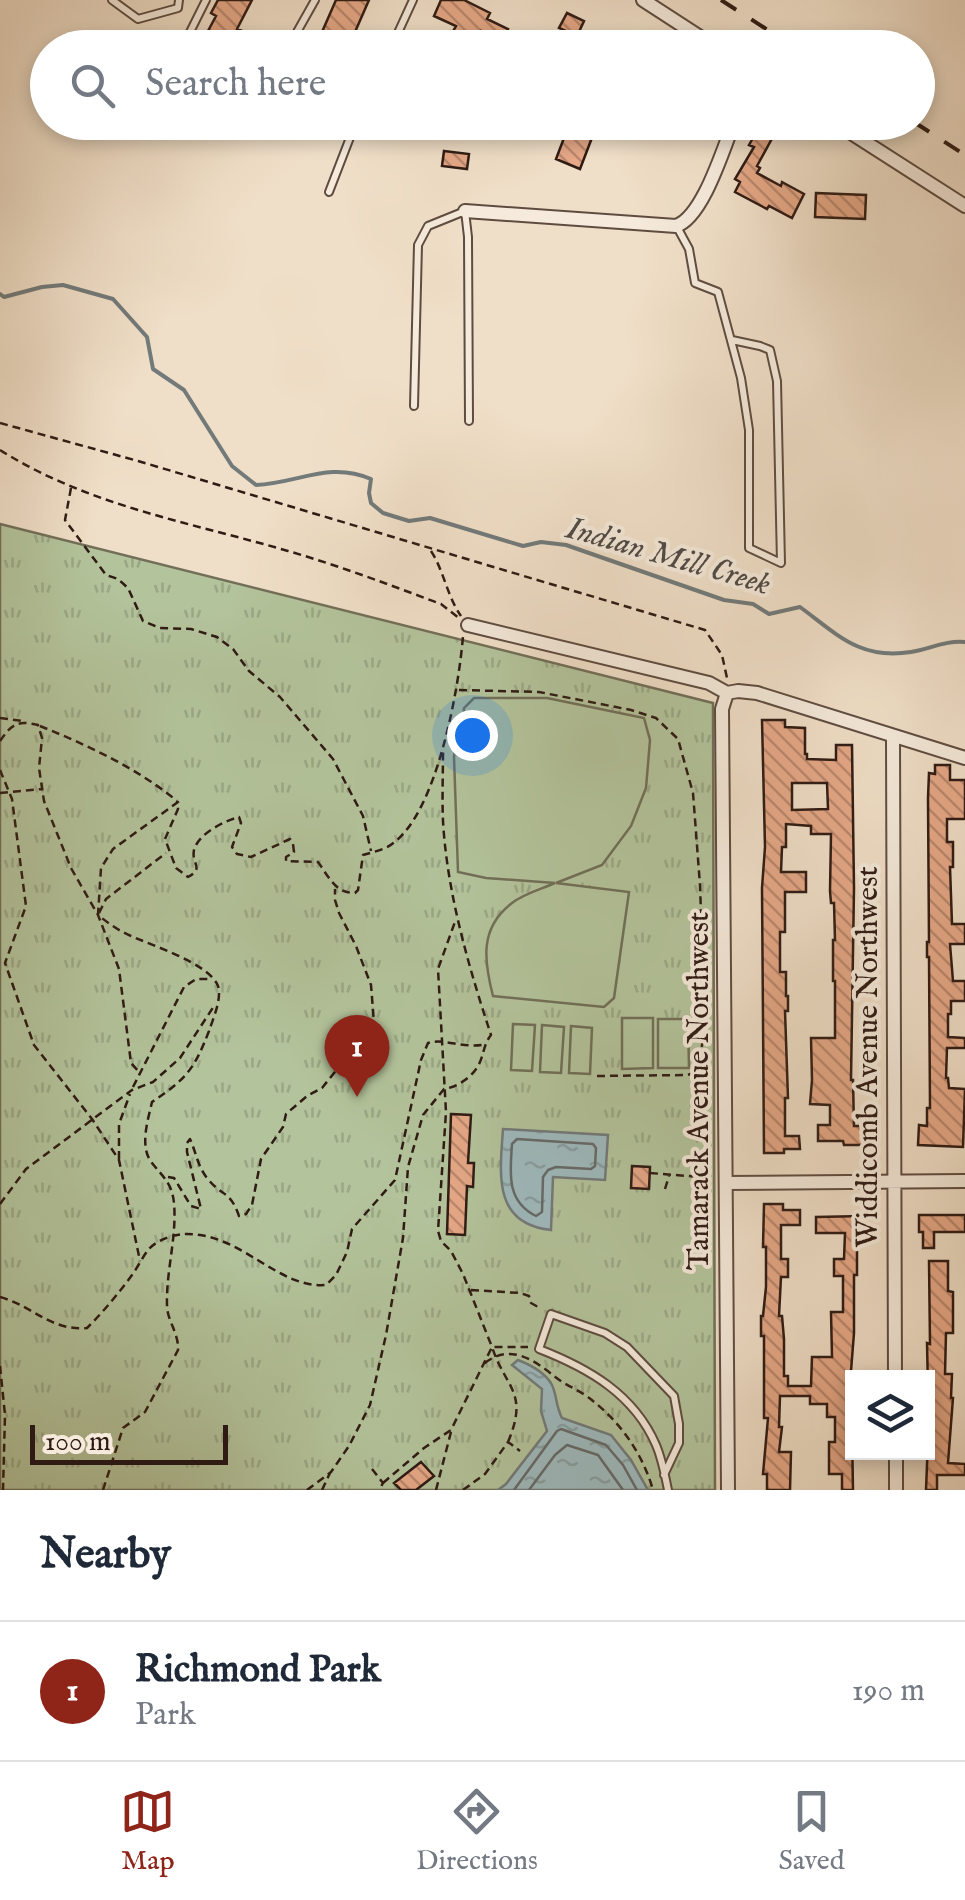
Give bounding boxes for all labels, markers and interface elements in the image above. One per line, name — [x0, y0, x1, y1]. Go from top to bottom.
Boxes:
search box — [30, 30, 935, 140]
icon: search — [65, 58, 120, 113]
text: Search here — [145, 61, 326, 109]
water label: Indian Mill Creek — [560, 508, 775, 606]
your location — [447, 710, 498, 761]
street label: Widdicomb Avenue Northwest — [850, 866, 888, 1248]
street label: Tamarack Avenue Northwest — [681, 912, 719, 1270]
pin: 1 — [324, 1014, 390, 1097]
map controls — [845, 1370, 935, 1460]
button: layers — [845, 1370, 935, 1460]
scale bar — [30, 1420, 228, 1464]
text: 100 m — [45, 1425, 111, 1460]
text: Nearby — [40, 1529, 171, 1582]
text: Richmond Park — [135, 1647, 381, 1695]
text: 1 — [67, 1671, 78, 1712]
text: 190 m — [852, 1671, 925, 1712]
text: Park — [135, 1695, 196, 1736]
tab: Map — [120, 1784, 175, 1879]
tab: Directions — [416, 1784, 538, 1879]
tab: Saved — [778, 1784, 845, 1879]

